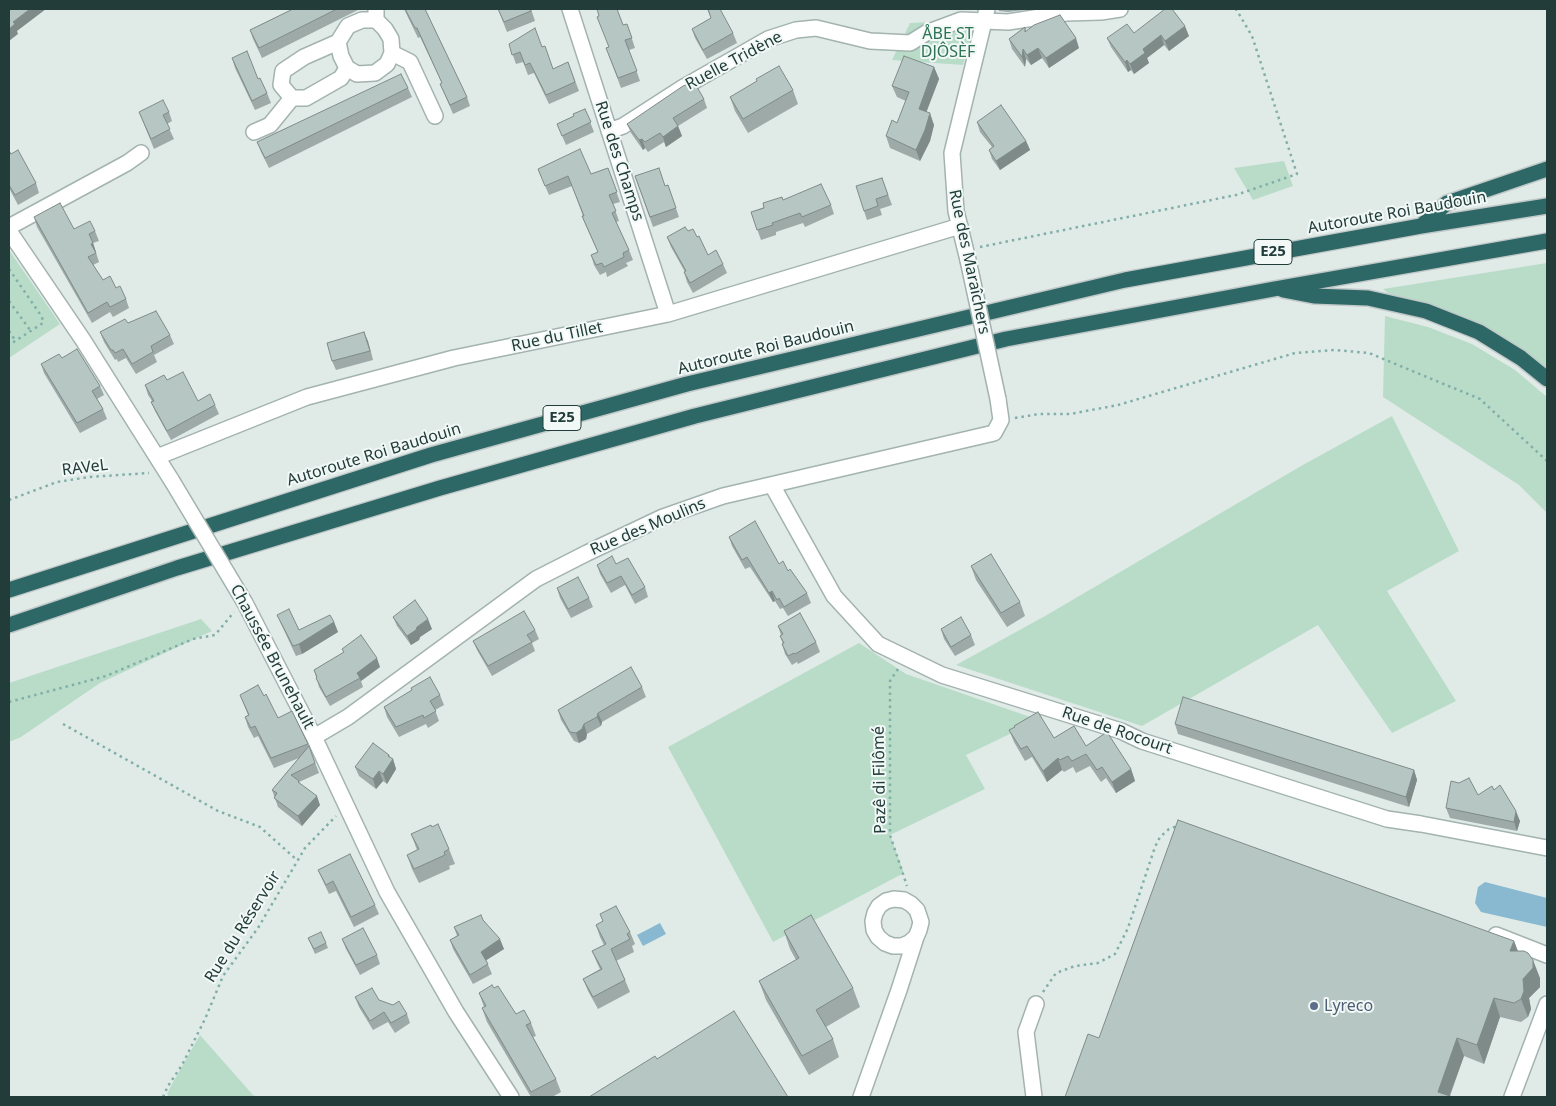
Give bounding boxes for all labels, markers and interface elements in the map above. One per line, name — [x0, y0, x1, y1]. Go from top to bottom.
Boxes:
park label: ÅBE ST DJÔSÈF — [921, 24, 975, 62]
street label: Ruelle Tridène — [682, 27, 786, 95]
street label: Rue des Champs — [591, 99, 647, 223]
street label: Rue des Maraîchers — [944, 188, 994, 336]
street label: Autoroute Roi Baudouin — [1306, 188, 1488, 238]
road number: E25 — [1254, 240, 1292, 264]
street label: Autoroute Roi Baudouin — [676, 317, 856, 379]
street label: Rue du Tillet — [510, 318, 604, 356]
road number: E25 — [543, 406, 581, 430]
street label: Autoroute Roi Baudouin — [285, 419, 463, 491]
street label: RAVeL — [61, 456, 109, 480]
street label: Rue des Moulins — [587, 494, 709, 560]
street label: Chaussée Brunehault — [226, 581, 318, 733]
street label: Rue de Rocourt — [1059, 703, 1175, 759]
street label: Pazê di Filômé — [869, 726, 891, 834]
street label: Rue du Réservoir — [201, 868, 285, 986]
place label: Lyreco — [1324, 996, 1373, 1016]
marker: Lyreco — [1308, 1000, 1320, 1012]

